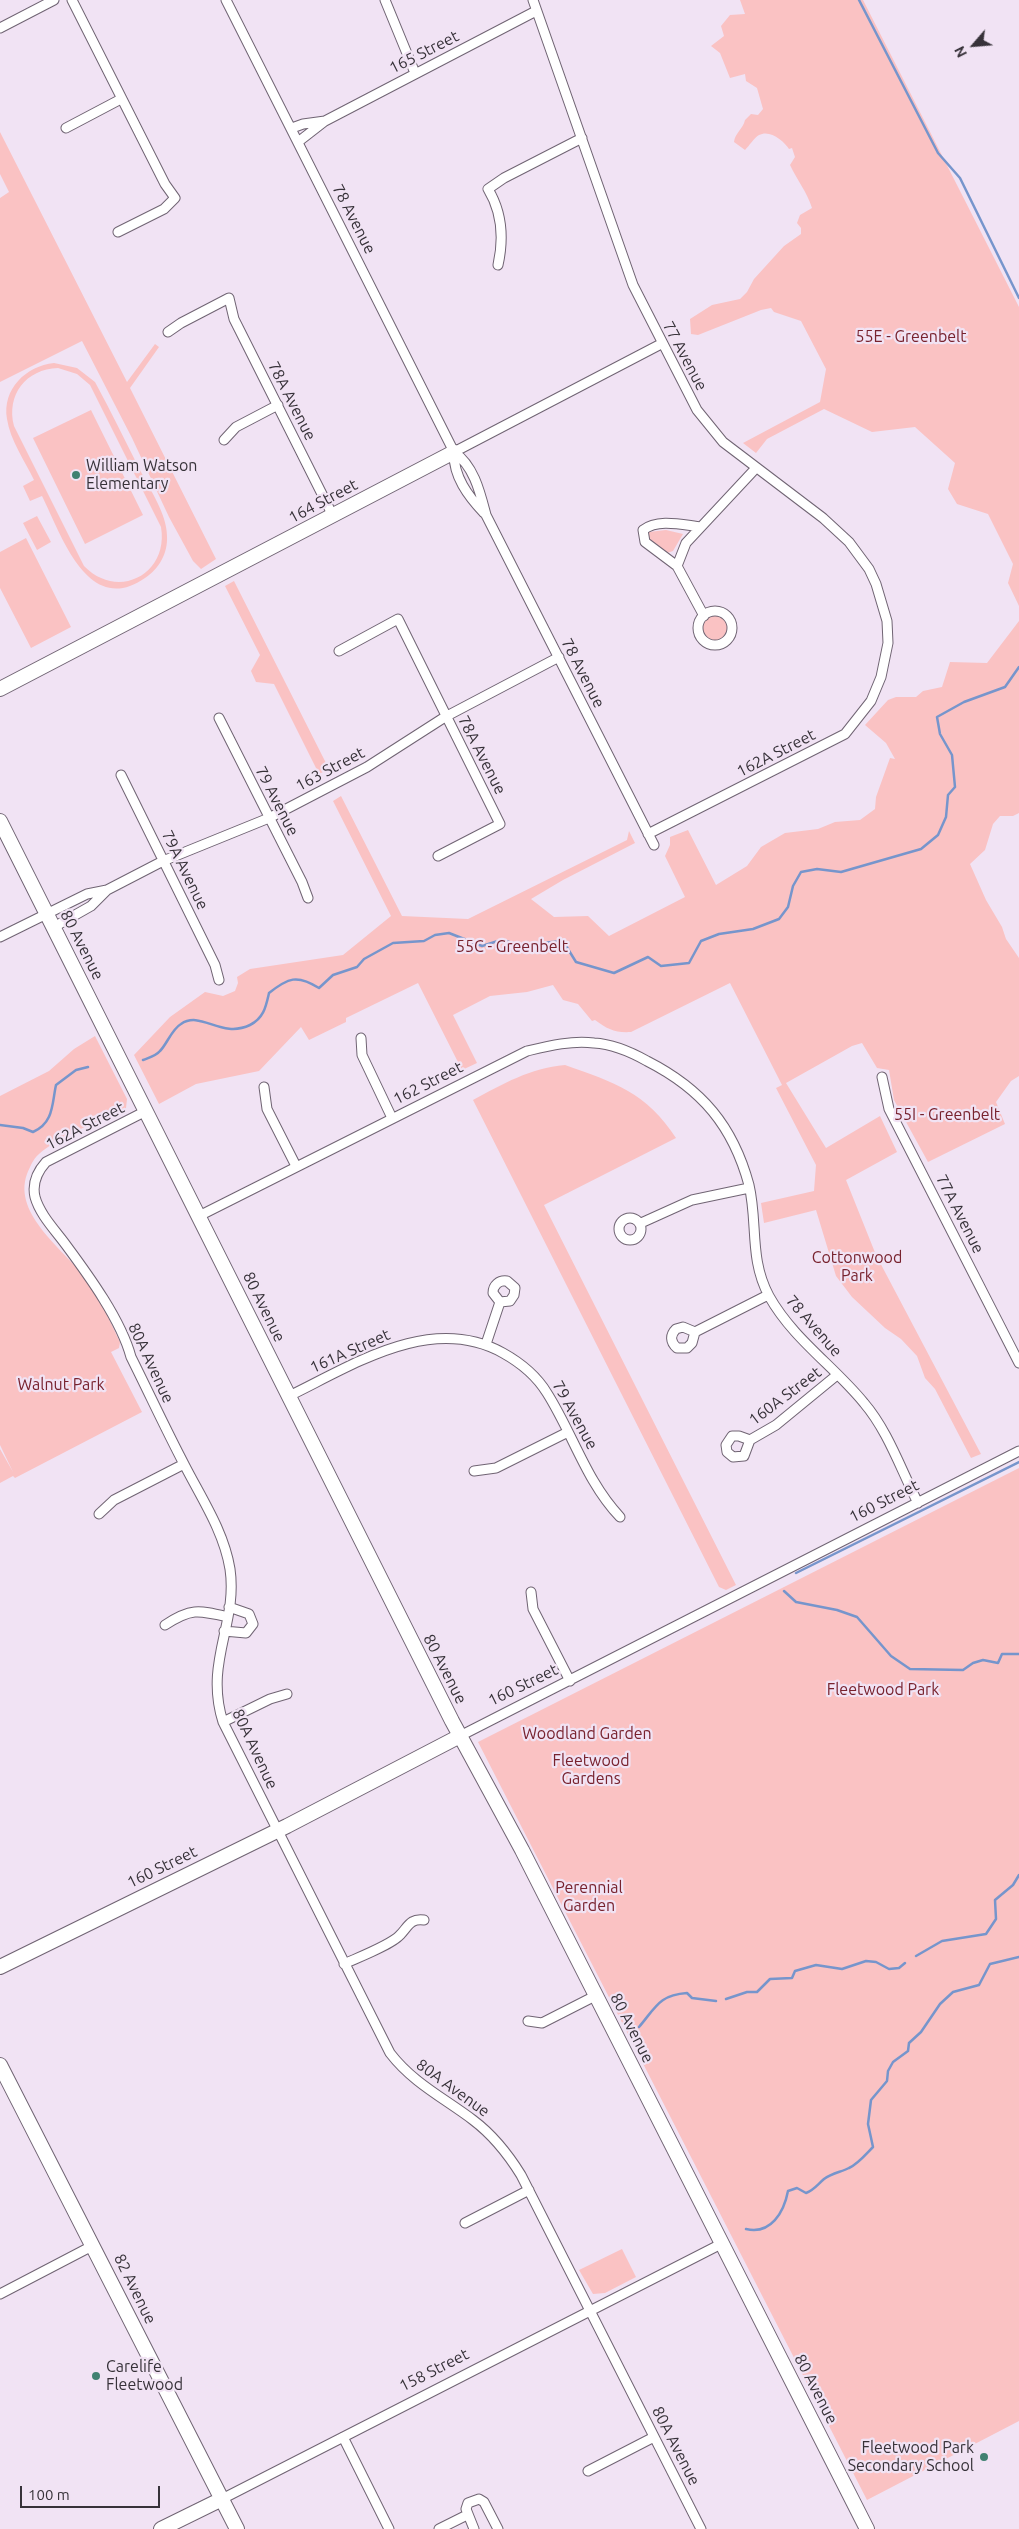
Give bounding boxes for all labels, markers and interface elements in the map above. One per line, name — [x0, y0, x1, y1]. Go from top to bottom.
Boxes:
north arrow — [949, 20, 999, 70]
street label: 165 Street — [386, 26, 462, 78]
text: N — [951, 44, 970, 60]
street label: 78 Avenue — [328, 181, 380, 257]
street label: 77 Avenue — [659, 318, 711, 394]
park label: 55E - Greenbelt — [855, 327, 967, 347]
street label: 78A Avenue — [264, 358, 320, 444]
place label: William Watson Elementary — [86, 456, 197, 494]
marker: William Watson Elementary — [70, 469, 82, 481]
street label: 164 Street — [285, 475, 361, 527]
street label: 78 Avenue — [557, 635, 609, 711]
street label: 78A Avenue — [454, 712, 510, 798]
street label: 162A Street — [733, 725, 819, 781]
street label: 163 Street — [292, 743, 368, 795]
street label: 79 Avenue — [251, 763, 303, 839]
street label: 79A Avenue — [158, 827, 212, 913]
street label: 80 Avenue — [56, 907, 108, 983]
park label: 55C - Greenbelt — [456, 937, 568, 957]
street label: 162 Street — [390, 1057, 466, 1109]
street label: 162A Street — [42, 1098, 128, 1154]
park label: 55I - Greenbelt — [894, 1105, 1000, 1125]
street label: 77A Avenue — [932, 1171, 988, 1257]
park label: Cottonwood Park — [812, 1248, 902, 1286]
street label: 80 Avenue — [239, 1269, 289, 1345]
street label: 78 Avenue — [782, 1291, 846, 1361]
street label: 80A Avenue — [124, 1320, 178, 1406]
street label: 161A Street — [307, 1325, 393, 1377]
street label: 160A Street — [745, 1363, 825, 1429]
park label: Walnut Park — [18, 1375, 104, 1395]
street label: 79 Avenue — [548, 1377, 602, 1453]
street label: 160 Street — [846, 1475, 922, 1527]
street label: 80 Avenue — [419, 1631, 471, 1707]
street label: 160 Street — [485, 1660, 561, 1710]
park label: Fleetwood Park — [827, 1680, 939, 1700]
street label: 80A Avenue — [228, 1706, 282, 1792]
park label: Woodland Garden — [522, 1724, 652, 1744]
park label: Fleetwood Gardens — [552, 1751, 630, 1789]
street label: 160 Street — [124, 1842, 200, 1892]
park label: Perennial Garden — [555, 1878, 623, 1916]
street label: 80 Avenue — [606, 1990, 658, 2066]
street label: 80A Avenue — [413, 2055, 493, 2121]
street label: 82 Avenue — [110, 2251, 160, 2327]
street label: 158 Street — [396, 2344, 472, 2396]
street label: 80 Avenue — [790, 2351, 842, 2427]
place label: Carelife Fleetwood — [106, 2357, 183, 2395]
marker: Carelife Fleetwood — [90, 2370, 102, 2382]
street label: 80A Avenue — [648, 2403, 704, 2489]
place label: Fleetwood Park Secondary School — [848, 2438, 974, 2476]
marker: Fleetwood Park Secondary School — [978, 2451, 990, 2463]
scale bar — [22, 2476, 162, 2508]
text: 100 m — [28, 2486, 70, 2503]

